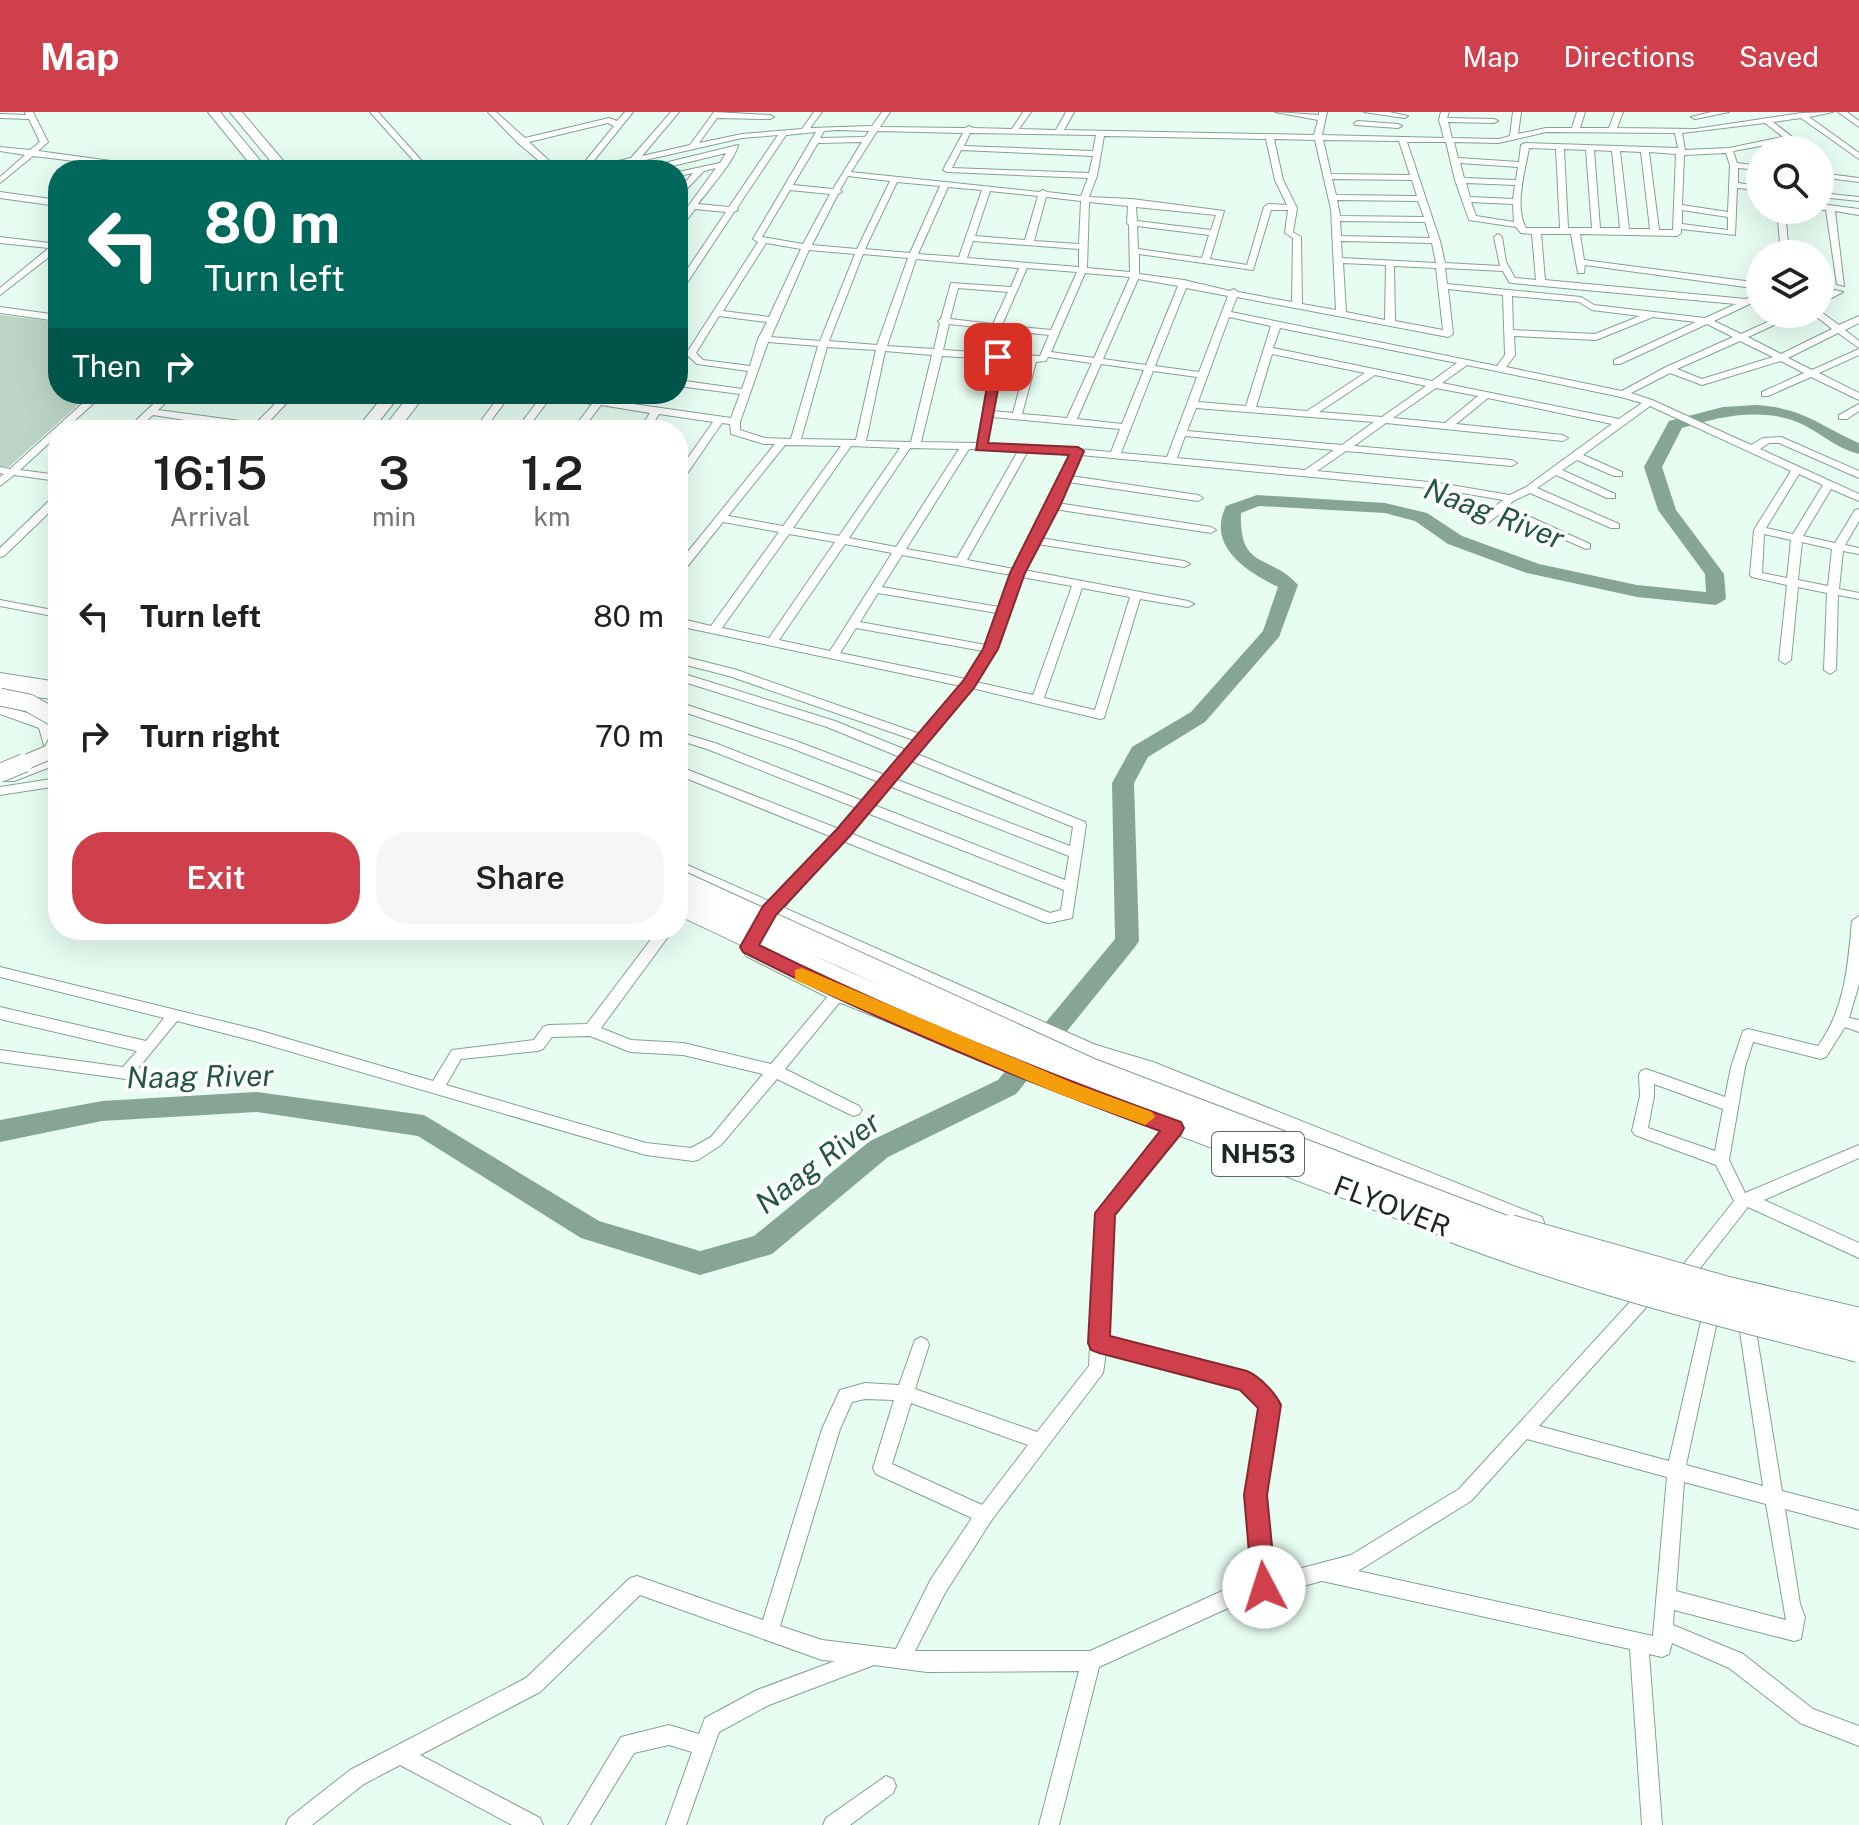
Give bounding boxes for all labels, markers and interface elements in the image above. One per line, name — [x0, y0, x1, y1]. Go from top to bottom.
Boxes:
text: Map — [40, 34, 119, 79]
text: Map — [1463, 40, 1519, 73]
text: Directions — [1563, 40, 1695, 73]
text: Saved — [1739, 40, 1819, 73]
map controls — [1746, 136, 1834, 328]
button: search — [1746, 136, 1834, 224]
text: 80 m — [204, 190, 340, 256]
icon: left — [72, 192, 176, 296]
button: layers — [1746, 240, 1834, 328]
text: Turn left — [204, 257, 345, 299]
pin — [964, 323, 1032, 391]
icon: arrive — [976, 335, 1020, 379]
icon: right — [157, 344, 201, 388]
text: Then — [72, 348, 141, 384]
text: 16:15 — [153, 444, 267, 501]
text: 3 — [378, 444, 410, 501]
text: 1.2 — [521, 444, 583, 501]
water label: Naag River — [1419, 470, 1570, 557]
text: Arrival — [170, 501, 250, 532]
text: min — [372, 501, 416, 532]
text: km — [533, 501, 571, 532]
icon: left — [72, 594, 116, 638]
text: Turn left — [140, 598, 261, 634]
text: 80 m — [593, 598, 664, 634]
icon: right — [72, 714, 116, 758]
text: Turn right — [140, 718, 280, 754]
text: 70 m — [595, 718, 664, 754]
button: Exit — [72, 832, 360, 924]
button: Share — [376, 832, 664, 924]
water label: Naag River — [126, 1057, 275, 1095]
water label: Naag River — [748, 1103, 888, 1221]
road number: NH53 — [1212, 1132, 1304, 1176]
street label: FLYOVER — [1329, 1168, 1455, 1243]
position arrow — [1222, 1545, 1306, 1629]

